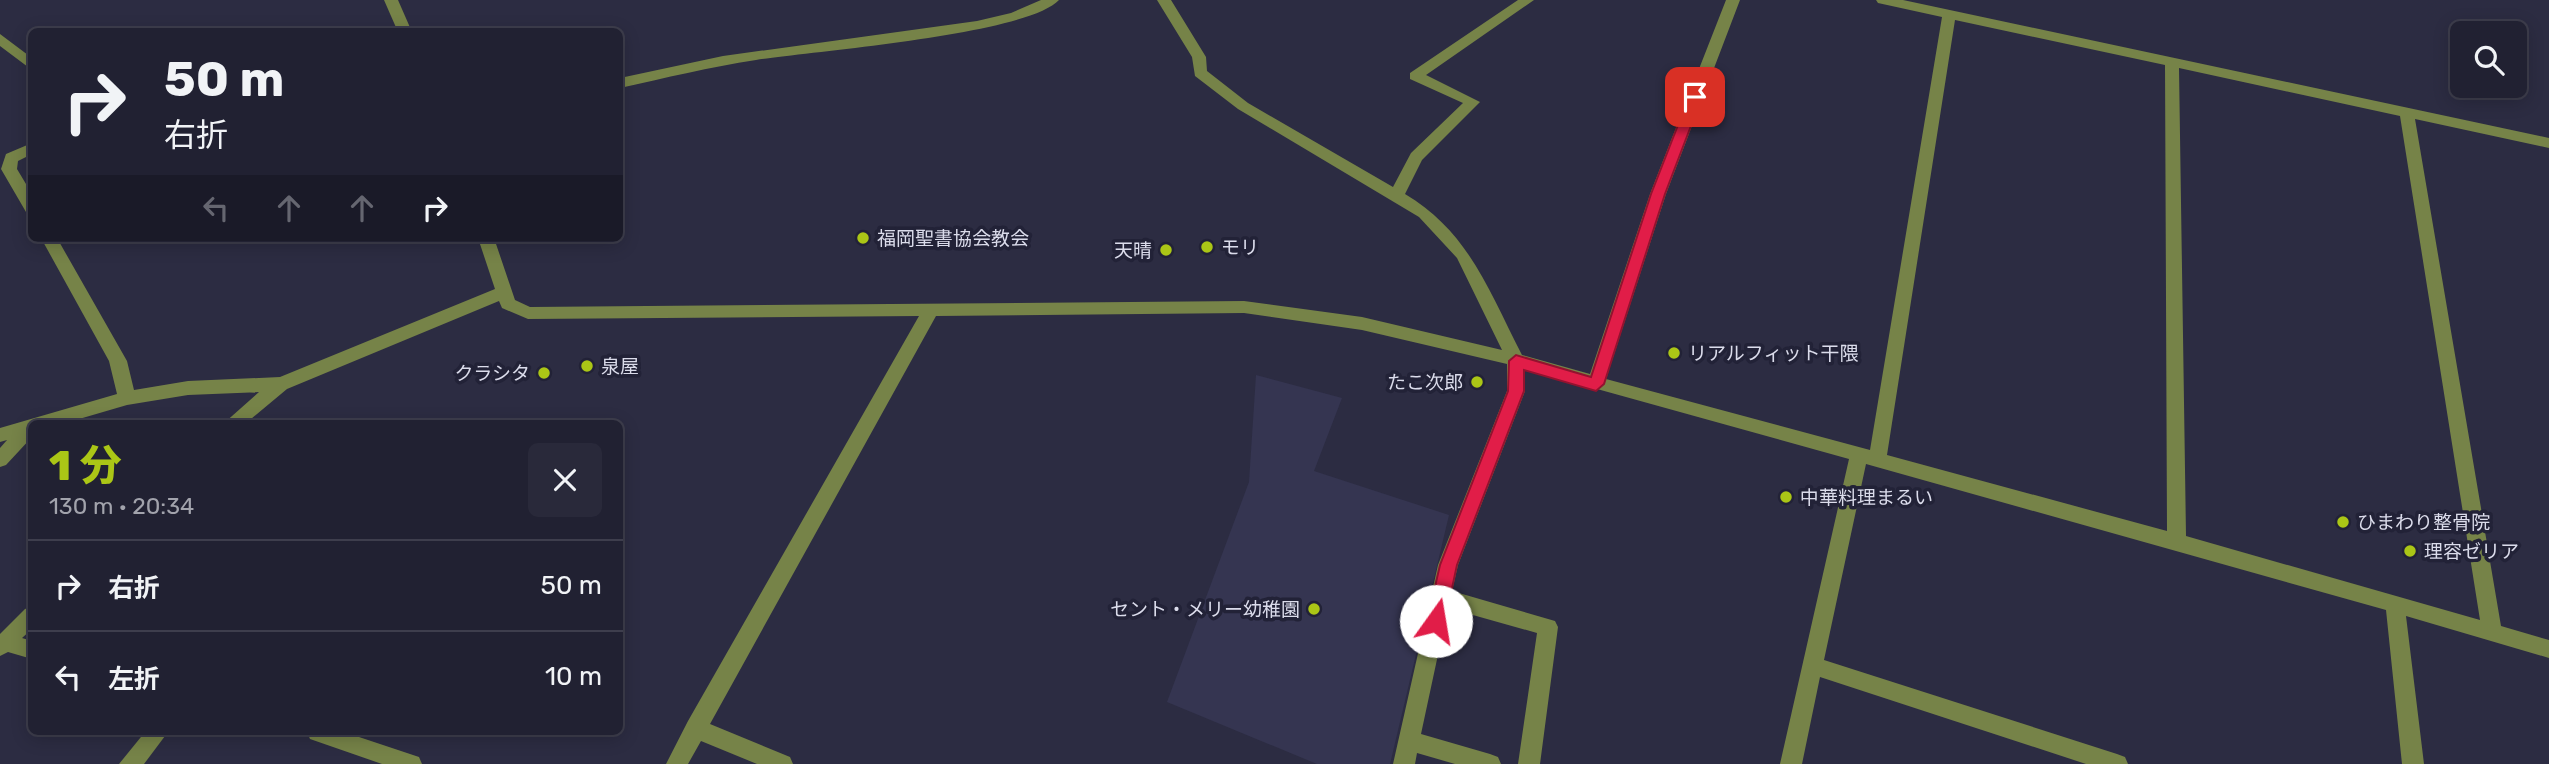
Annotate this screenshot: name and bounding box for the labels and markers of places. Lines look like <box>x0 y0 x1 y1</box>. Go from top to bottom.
pin <box>1665 67 1725 127</box>
place label: 福岡聖書協会教会 <box>877 227 1029 250</box>
marker: 福岡聖書協会教会 <box>855 230 871 246</box>
place label: モリ <box>1221 236 1259 259</box>
place label: 天晴 <box>1114 239 1152 262</box>
marker: モリ <box>1199 239 1215 255</box>
marker: 天晴 <box>1158 242 1174 258</box>
place label: リアルフィット干隈 <box>1688 342 1858 365</box>
marker: リアルフィット干隈 <box>1666 345 1682 361</box>
place label: 泉屋 <box>601 355 639 378</box>
marker: 泉屋 <box>579 358 595 374</box>
place label: クラシタ <box>454 362 530 385</box>
marker: クラシタ <box>536 365 552 381</box>
place label: たこ次郎 <box>1387 371 1463 394</box>
marker: たこ次郎 <box>1469 374 1485 390</box>
place label: 中華料理まるい <box>1800 486 1933 509</box>
marker: 中華料理まるい <box>1778 489 1794 505</box>
place label: ひまわり整骨院 <box>2357 511 2490 534</box>
marker: ひまわり整骨院 <box>2335 514 2351 530</box>
place label: 理容ゼリア <box>2424 540 2519 563</box>
marker: 理容ゼリア <box>2402 543 2418 559</box>
place label: セント・メリー幼稚園 <box>1110 598 1300 621</box>
marker: セント・メリー幼稚園 <box>1306 601 1322 617</box>

